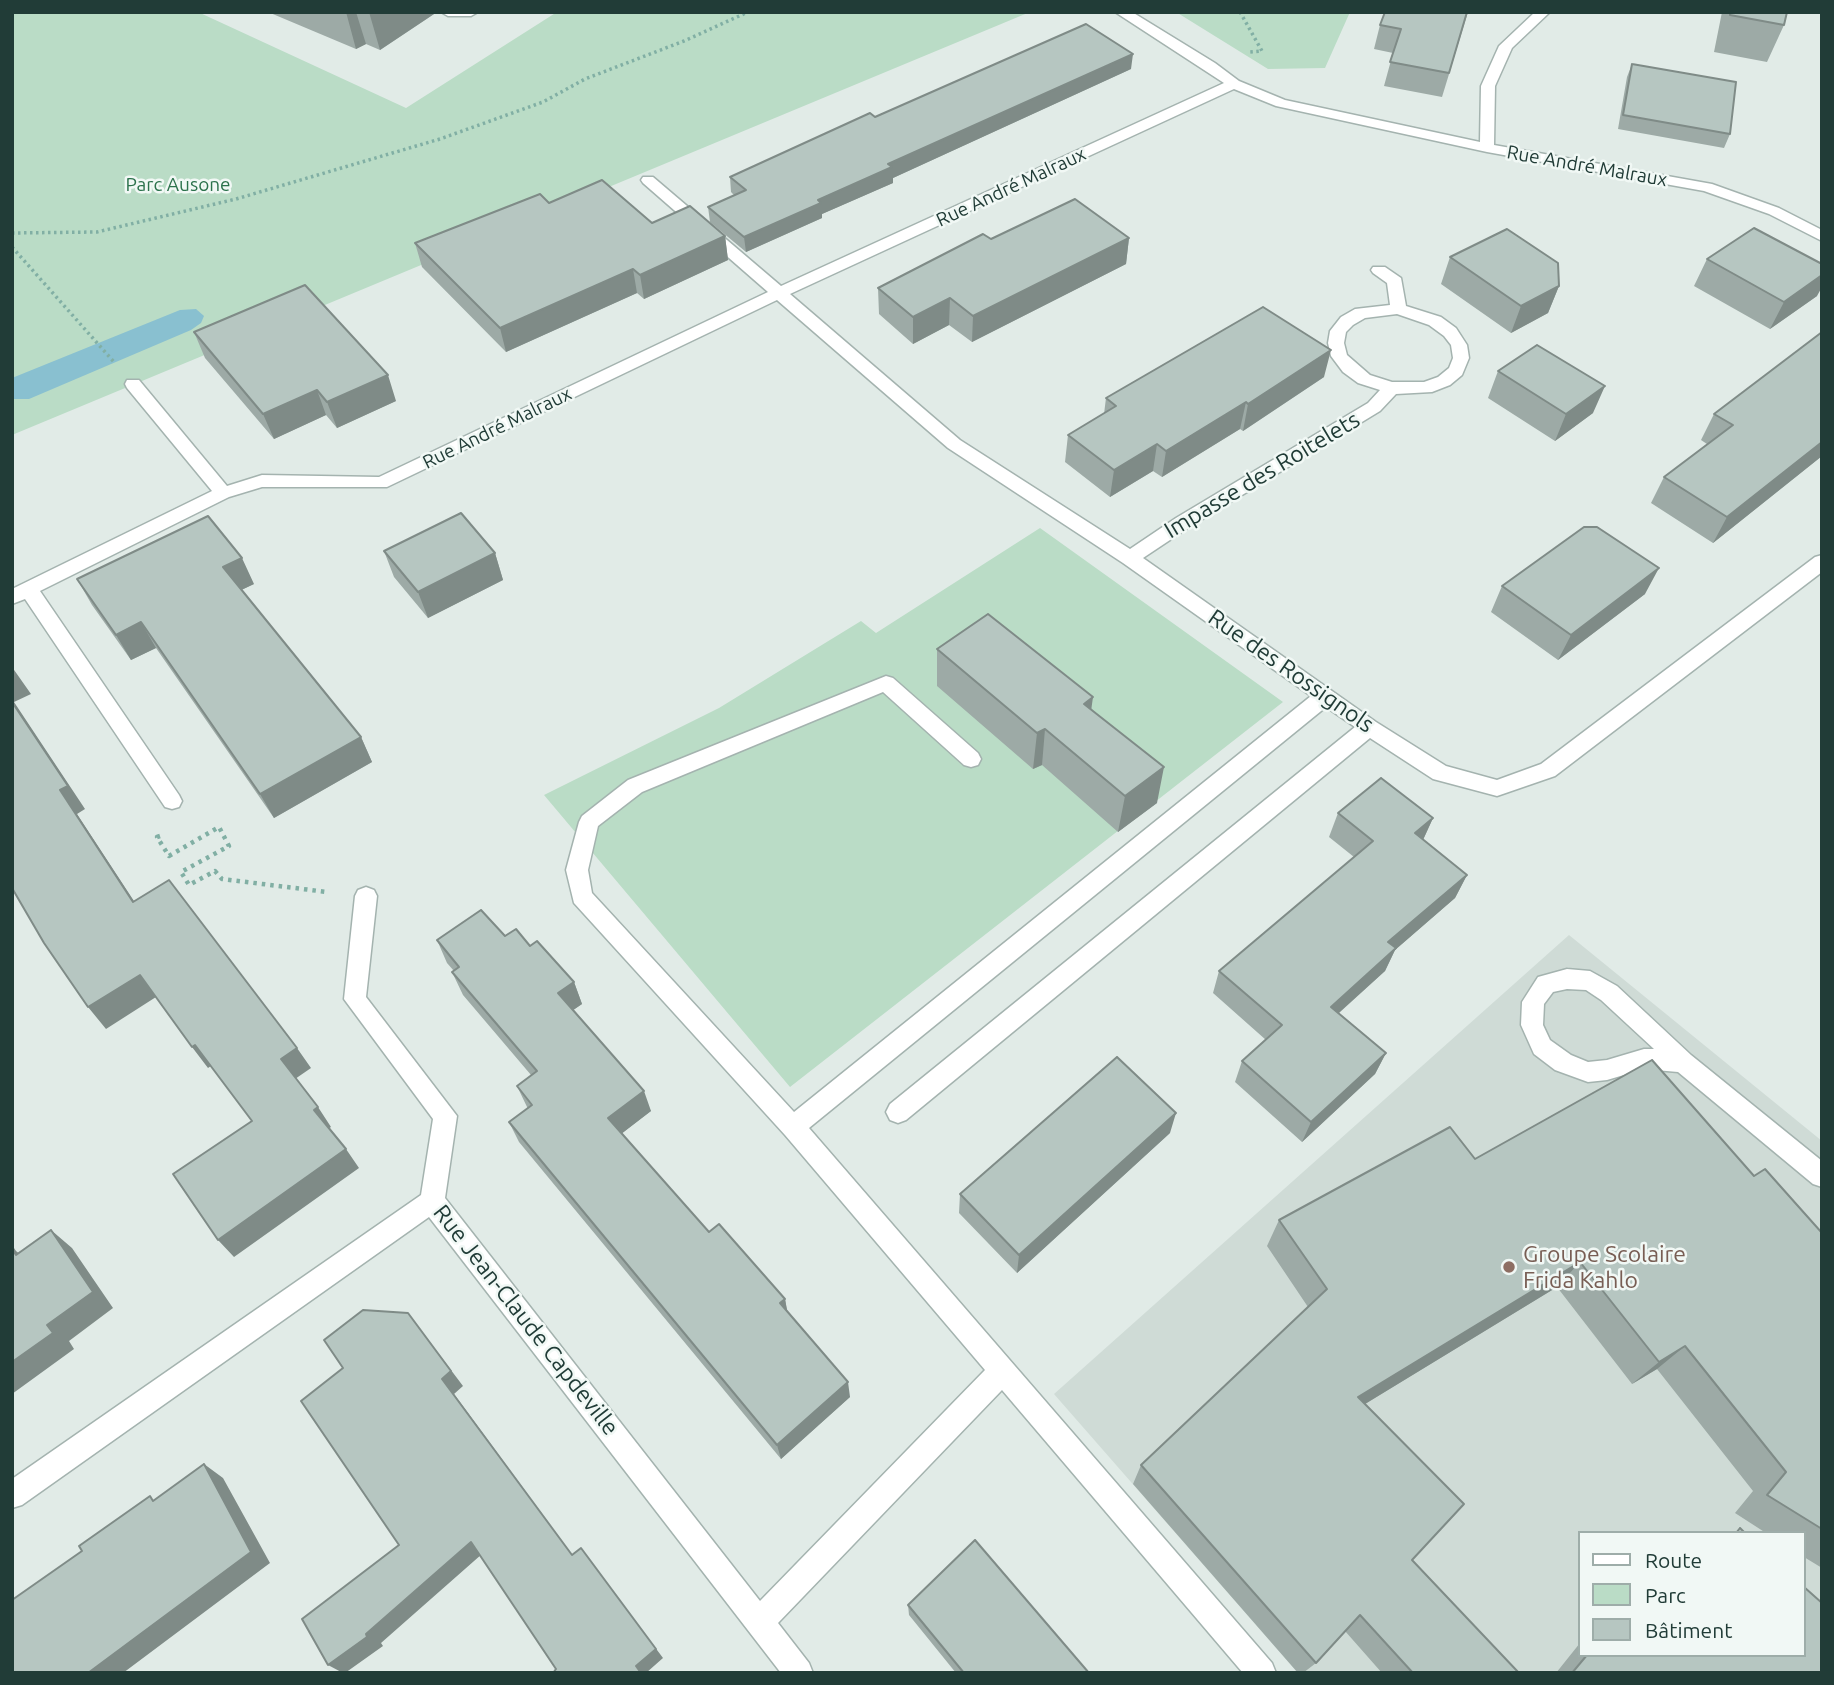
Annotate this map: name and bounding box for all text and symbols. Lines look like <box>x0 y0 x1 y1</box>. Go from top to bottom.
street label: Rue André Malraux <box>1505 141 1669 191</box>
street label: Rue André Malraux <box>933 142 1089 232</box>
park label: Parc Ausone <box>125 174 231 196</box>
street label: Rue André Malraux <box>419 382 575 474</box>
street label: Impasse des Roitelets <box>1159 406 1365 544</box>
street label: Rue des Rossignols <box>1203 604 1379 738</box>
street label: Rue Jean-Claude Capdeville <box>427 1199 625 1441</box>
place label: Groupe Scolaire Frida Kahlo <box>1523 1240 1686 1294</box>
marker: Groupe Scolaire Frida Kahlo <box>1501 1259 1517 1275</box>
legend <box>1578 1531 1806 1657</box>
text: Route <box>1645 1548 1702 1572</box>
text: Parc <box>1645 1583 1686 1607</box>
text: Bâtiment <box>1645 1618 1732 1642</box>

